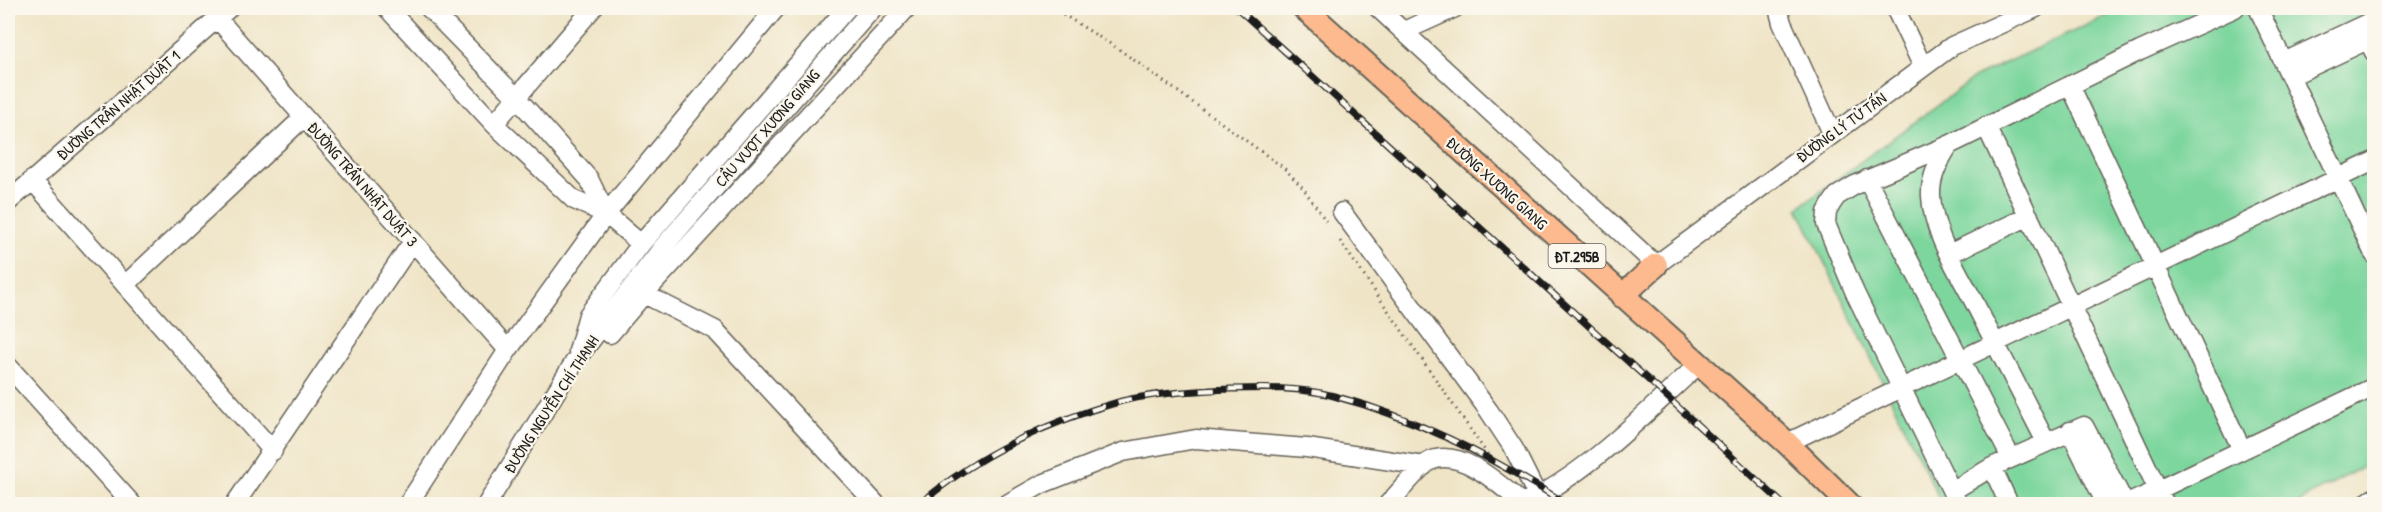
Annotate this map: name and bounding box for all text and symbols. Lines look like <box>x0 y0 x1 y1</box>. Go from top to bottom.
street label: ĐƯỜNG TRẦN NHẬT DUẬT 1 <box>51 45 185 165</box>
street label: CẦU VƯỢT XƯƠNG GIANG <box>710 64 825 192</box>
street label: ĐƯỜNG LÝ TỬ TẤN <box>1791 87 1891 167</box>
street label: ĐƯỜNG TRẦN NHẬT DUẬT 3 <box>303 117 423 251</box>
street label: ĐƯỜNG XƯƠNG GIANG <box>1442 132 1553 235</box>
road number: ĐT.295B <box>1548 244 1606 268</box>
street label: ĐƯỜNG NGUYỄN CHÍ THANH <box>498 331 604 477</box>

